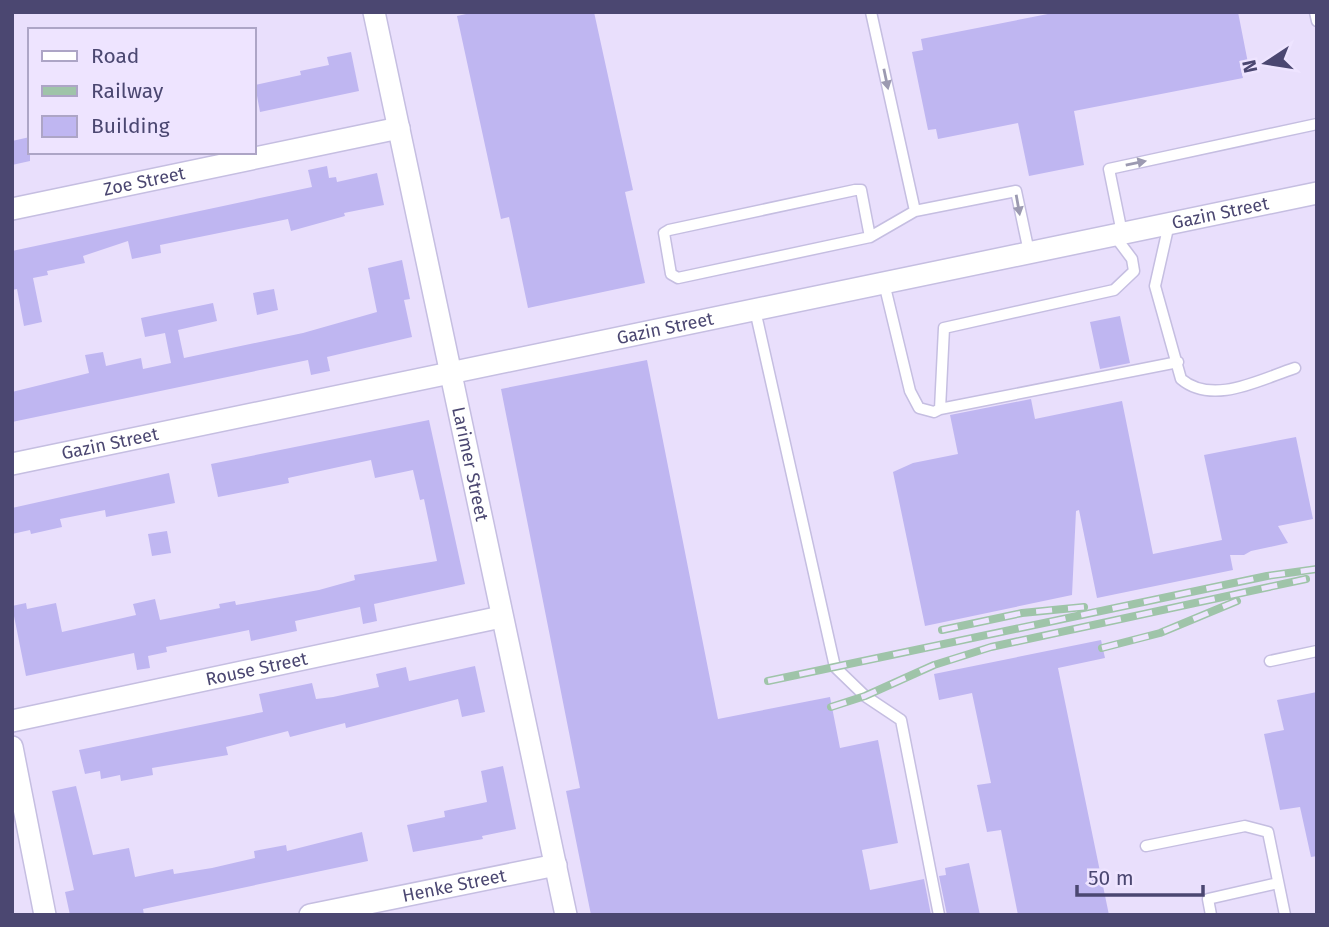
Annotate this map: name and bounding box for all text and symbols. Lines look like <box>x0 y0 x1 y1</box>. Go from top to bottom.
legend <box>28 28 256 154</box>
north arrow <box>1231 28 1301 98</box>
text: Road <box>91 43 139 69</box>
text: N <box>1237 58 1262 75</box>
one-way arrow <box>881 68 892 90</box>
text: Railway <box>91 78 164 104</box>
text: Building <box>91 113 170 139</box>
one-way arrow <box>1125 158 1147 169</box>
street label: Zoe Street <box>101 162 187 201</box>
street label: Gazin Street <box>1170 192 1271 234</box>
one-way arrow <box>1013 194 1024 216</box>
street label: Gazin Street <box>615 308 716 349</box>
street label: Larimer Street <box>447 405 493 524</box>
street label: Gazin Street <box>60 423 161 464</box>
street label: Rouse Street <box>204 647 310 691</box>
scale bar <box>1077 853 1203 897</box>
street label: Henke Street <box>400 864 508 907</box>
text: 50 m <box>1088 865 1134 891</box>

